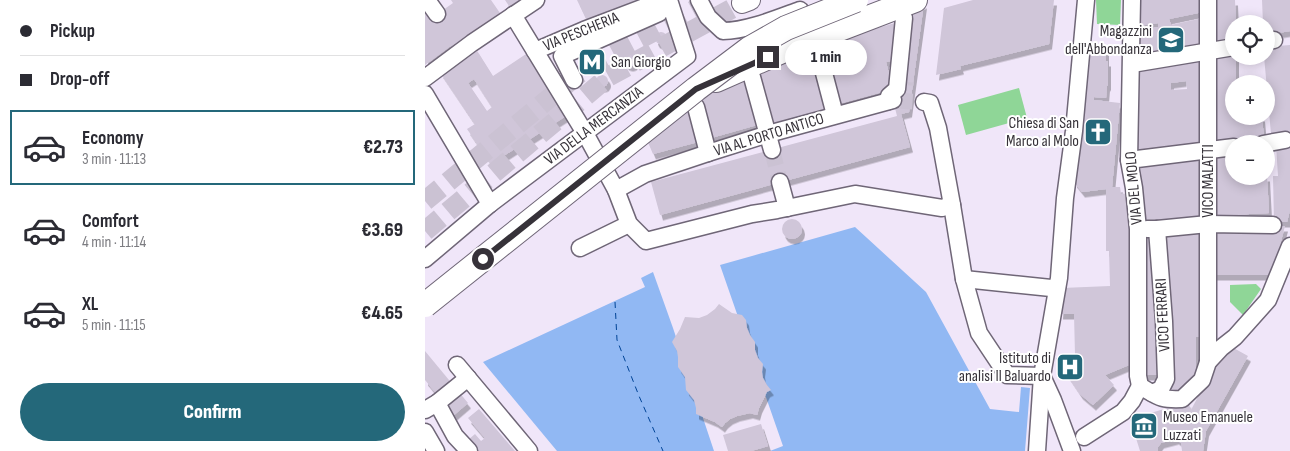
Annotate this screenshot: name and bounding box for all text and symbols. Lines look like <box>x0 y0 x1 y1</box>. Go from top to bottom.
street label: VIA PESCHERIA <box>540 8 622 56</box>
map controls <box>1225 15 1275 185</box>
button: locate <box>1225 15 1275 65</box>
text: Pickup <box>50 20 95 43</box>
place label: Magazzini dell'Abbondanza <box>1065 22 1152 59</box>
school or university icon: Magazzini dell'Abbondanza <box>1156 25 1186 55</box>
callout: 1 min <box>785 40 868 74</box>
route end <box>757 46 779 68</box>
metro station icon: San Giorgio <box>577 47 607 77</box>
text: 1 min <box>811 48 841 67</box>
place label: San Giorgio <box>611 53 671 72</box>
text: Drop-off <box>50 68 110 91</box>
button: + <box>1225 75 1275 125</box>
street label: VIA DELLA MERCANZIA <box>541 83 647 169</box>
street label: VIA AL PORTO ANTICO <box>712 109 826 161</box>
place label: Chiesa di San Marco al Molo <box>1006 114 1079 151</box>
church icon: Chiesa di San Marco al Molo <box>1083 117 1113 147</box>
icon: car <box>22 125 67 170</box>
text: Economy <box>82 127 144 150</box>
button: − <box>1225 135 1275 185</box>
text: €2.73 <box>363 136 403 159</box>
street label: VICO MALATTI <box>1199 144 1218 218</box>
text: 3 min · 11:13 <box>82 150 146 169</box>
street label: VIA DEL MOLO <box>1121 150 1147 226</box>
icon: car <box>22 208 67 253</box>
text: Comfort <box>82 210 139 233</box>
text: €3.69 <box>361 219 403 242</box>
text: 4 min · 11:14 <box>82 233 146 252</box>
route start <box>472 248 494 270</box>
street label: VICO FERRARI <box>1152 278 1174 352</box>
icon: car <box>22 291 67 336</box>
text: XL <box>82 293 98 316</box>
text: €4.65 <box>361 302 403 325</box>
text: 5 min · 11:15 <box>82 316 146 335</box>
place label: Istituto di analisi Il Baluardo <box>959 349 1051 386</box>
hospital icon: Istituto di analisi Il Baluardo <box>1055 352 1085 382</box>
button: Confirm <box>20 383 405 441</box>
place label: Museo Emanuele Luzzati <box>1163 408 1253 445</box>
museum icon: Museo Emanuele Luzzati <box>1129 411 1159 441</box>

